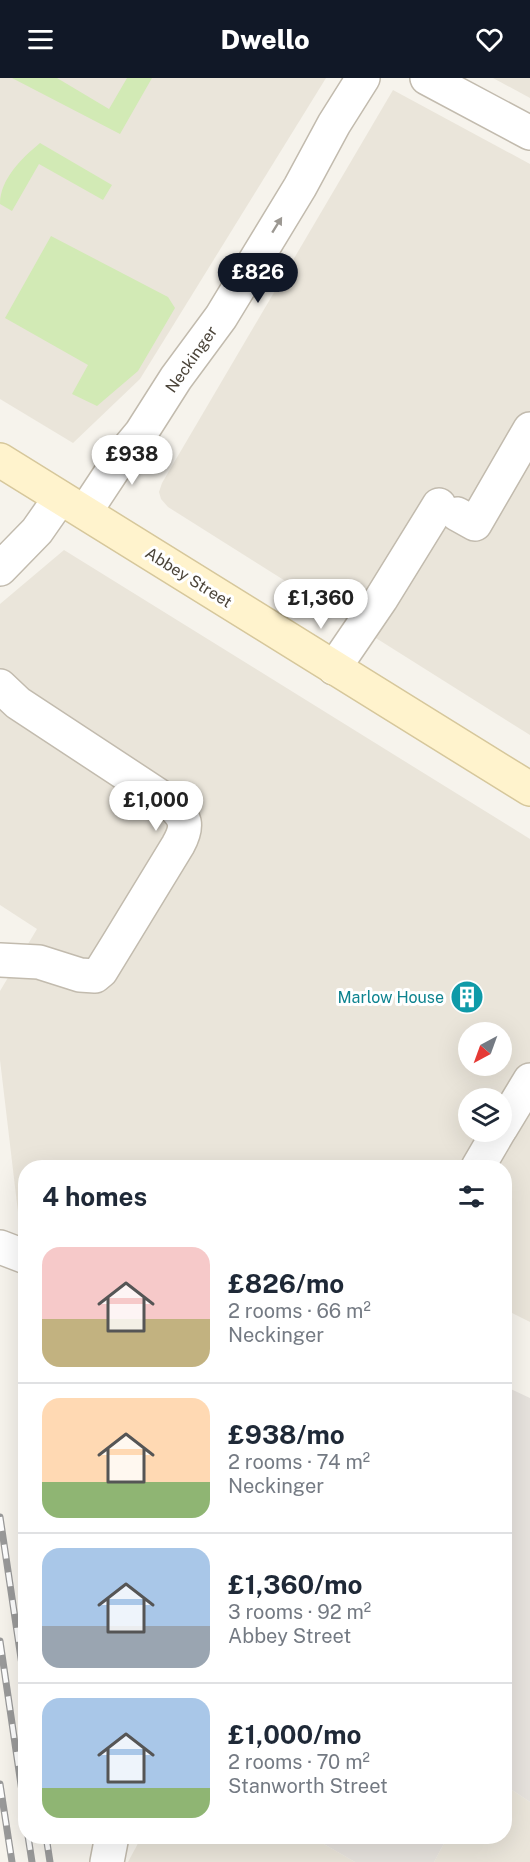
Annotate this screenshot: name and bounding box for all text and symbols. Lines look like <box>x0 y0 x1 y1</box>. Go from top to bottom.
icon: menu <box>24 23 57 56</box>
text: Dwello <box>220 23 310 55</box>
icon: heart <box>473 23 506 56</box>
one-way arrow <box>272 217 283 233</box>
pin: £826 <box>222 253 294 304</box>
text: £826 <box>232 260 284 284</box>
street label: Neckinger <box>162 322 221 396</box>
pin: £938 <box>96 435 168 486</box>
text: £938 <box>106 442 158 466</box>
street label: Abbey Street <box>142 543 236 612</box>
pin: £1,360 <box>272 579 370 630</box>
text: £1,360 <box>288 586 354 610</box>
pin: £1,000 <box>107 781 205 832</box>
text: £1,000 <box>123 788 189 812</box>
building icon: Marlow House <box>449 979 485 1015</box>
place label: Marlow House <box>337 988 444 1007</box>
north arrow <box>458 1022 512 1076</box>
map controls <box>458 1022 512 1142</box>
button: layers <box>458 1088 512 1142</box>
icon: filters <box>455 1180 488 1213</box>
text: 4 homes <box>42 1181 147 1212</box>
text: £826/mo <box>228 1268 344 1299</box>
icon: home <box>90 1271 162 1343</box>
text: 2 rooms · 66 m² <box>228 1299 371 1323</box>
text: Neckinger <box>228 1323 324 1347</box>
text: £938/mo <box>228 1419 345 1450</box>
icon: home <box>90 1422 162 1494</box>
text: 2 rooms · 74 m² <box>228 1450 370 1474</box>
text: Neckinger <box>228 1474 324 1498</box>
text: £1,360/mo <box>228 1569 362 1600</box>
icon: home <box>90 1572 162 1644</box>
text: 3 rooms · 92 m² <box>228 1600 371 1624</box>
text: Abbey Street <box>228 1624 351 1648</box>
text: £1,000/mo <box>228 1719 361 1750</box>
icon: home <box>90 1722 162 1794</box>
text: 2 rooms · 70 m² <box>228 1750 370 1774</box>
text: Stanworth Street <box>228 1774 388 1798</box>

